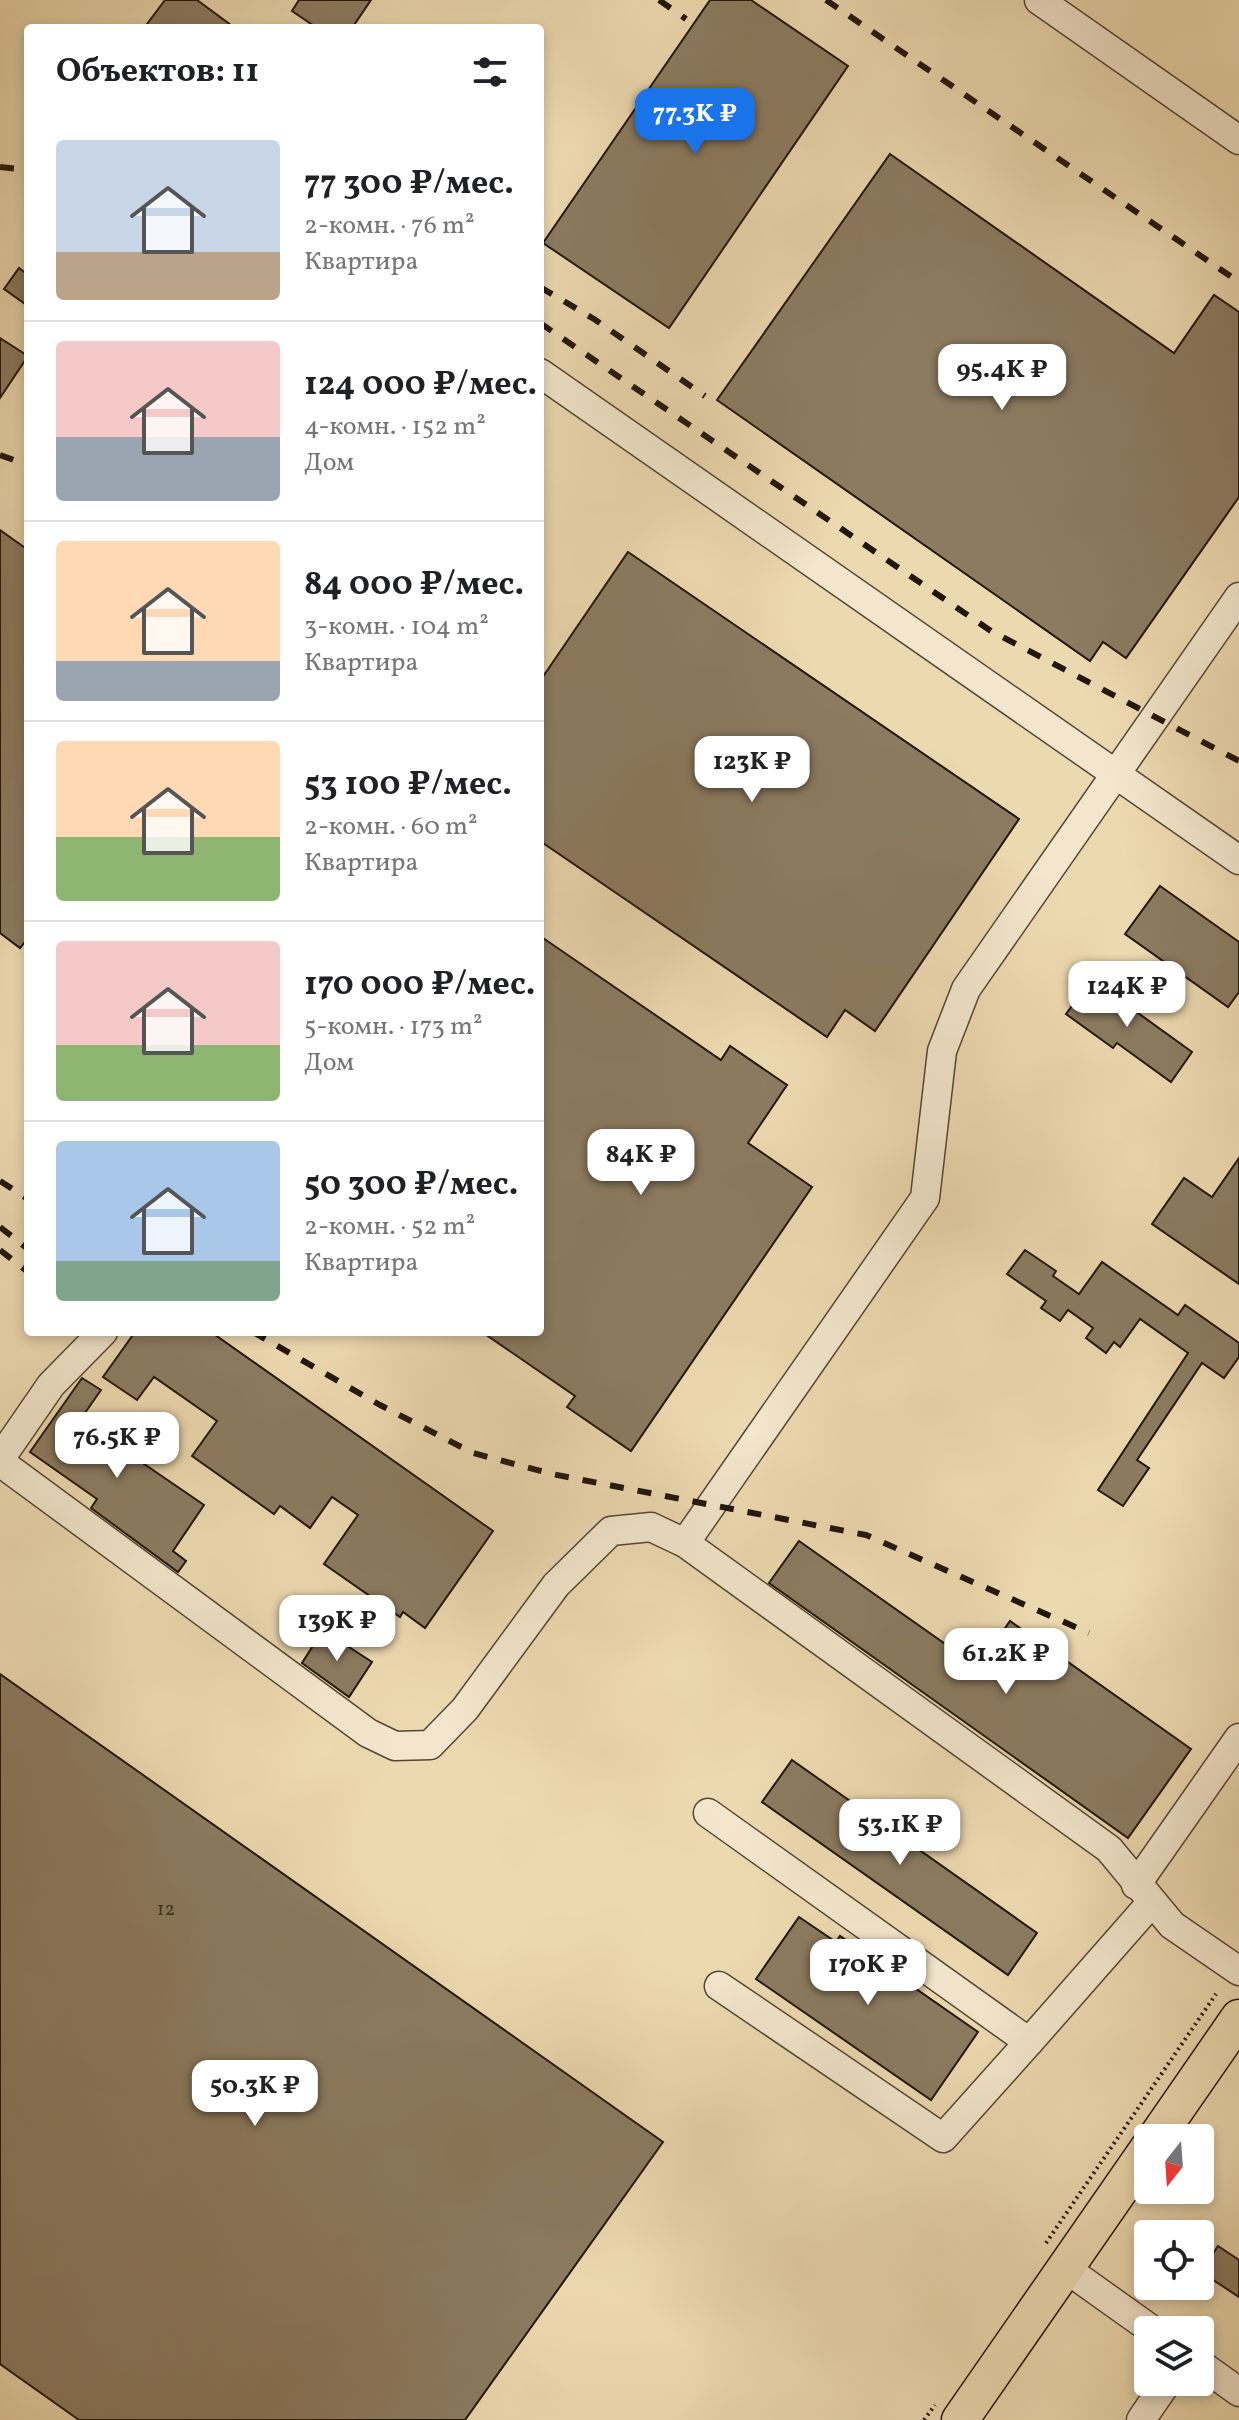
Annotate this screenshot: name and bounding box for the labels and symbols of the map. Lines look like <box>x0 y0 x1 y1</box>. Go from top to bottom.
pin: 77.3K ₽ <box>621 88 769 156</box>
pin: 95.4K ₽ <box>928 344 1076 412</box>
pin: 123K ₽ <box>687 736 817 804</box>
pin: 124K ₽ <box>1062 961 1192 1029</box>
pin: 84K ₽ <box>585 1129 697 1197</box>
pin: 76.5K ₽ <box>43 1412 191 1480</box>
pin: 139K ₽ <box>272 1595 402 1663</box>
pin: 61.2K ₽ <box>932 1628 1080 1696</box>
pin: 53.1K ₽ <box>826 1799 974 1867</box>
house number: 12 <box>157 1896 175 1924</box>
pin: 170K ₽ <box>803 1939 933 2007</box>
pin: 50.3K ₽ <box>181 2060 329 2128</box>
north arrow <box>1134 2124 1214 2204</box>

